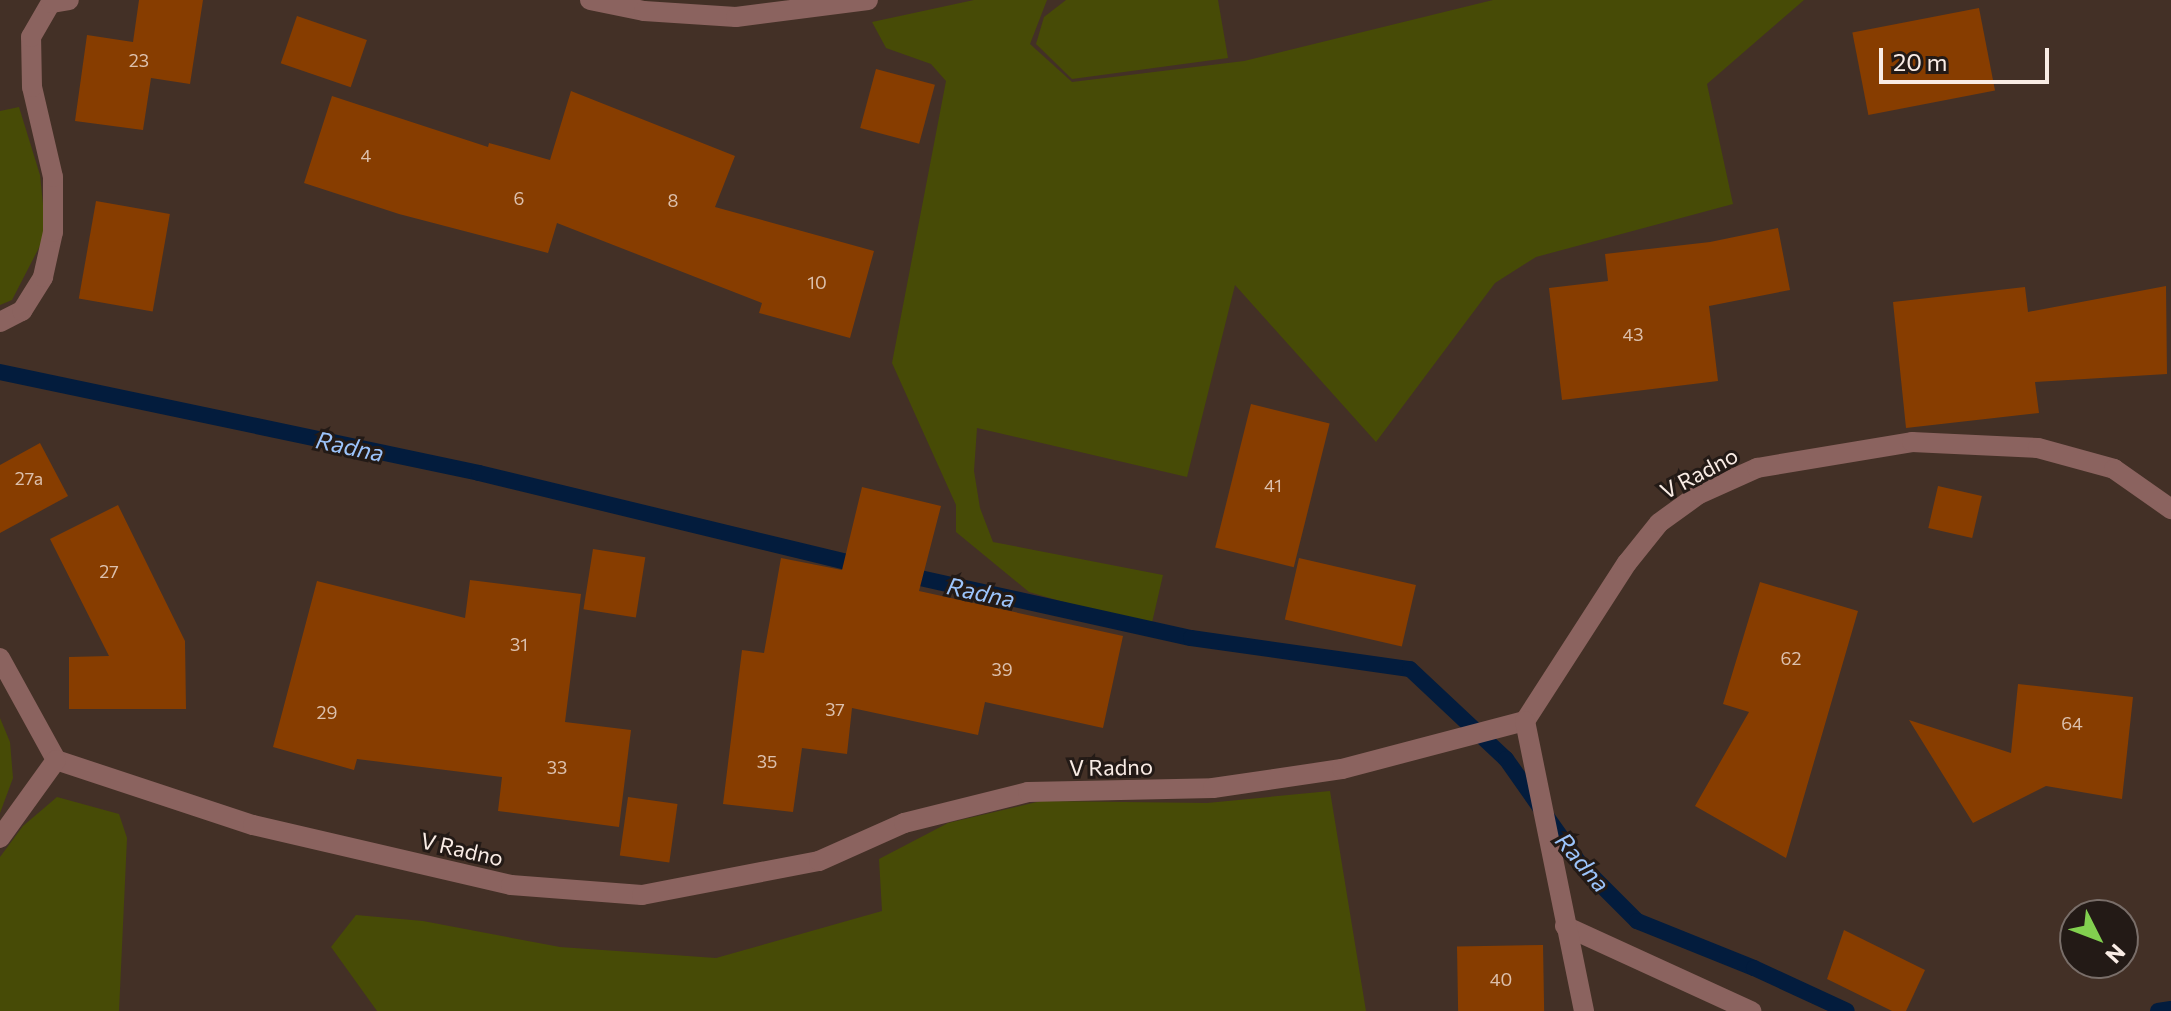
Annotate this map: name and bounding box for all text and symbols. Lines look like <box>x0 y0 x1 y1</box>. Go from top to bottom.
scale bar <box>1883 32 2053 82</box>
text: 20 m <box>1893 47 1947 76</box>
house number: 23 <box>129 49 149 71</box>
house number: 4 <box>361 144 371 166</box>
house number: 6 <box>514 187 524 209</box>
house number: 8 <box>668 189 678 211</box>
house number: 10 <box>807 271 827 293</box>
house number: 43 <box>1622 323 1644 345</box>
water label: Radna <box>313 425 387 467</box>
street label: V Radno <box>1656 442 1742 504</box>
house number: 27a <box>15 467 43 489</box>
house number: 41 <box>1264 474 1282 496</box>
house number: 27 <box>99 560 119 582</box>
water label: Radna <box>944 571 1018 613</box>
house number: 31 <box>510 633 528 655</box>
house number: 62 <box>1781 647 1801 669</box>
house number: 39 <box>991 658 1013 680</box>
house number: 37 <box>825 698 845 720</box>
house number: 29 <box>317 701 337 723</box>
house number: 64 <box>2061 712 2083 734</box>
house number: 35 <box>757 750 777 772</box>
street label: V Radno <box>1069 753 1153 781</box>
house number: 33 <box>547 756 567 778</box>
water label: Radna <box>1550 826 1616 898</box>
street label: V Radno <box>418 827 506 871</box>
north arrow <box>2059 899 2139 979</box>
text: N <box>2100 939 2131 969</box>
house number: 40 <box>1490 968 1512 990</box>

